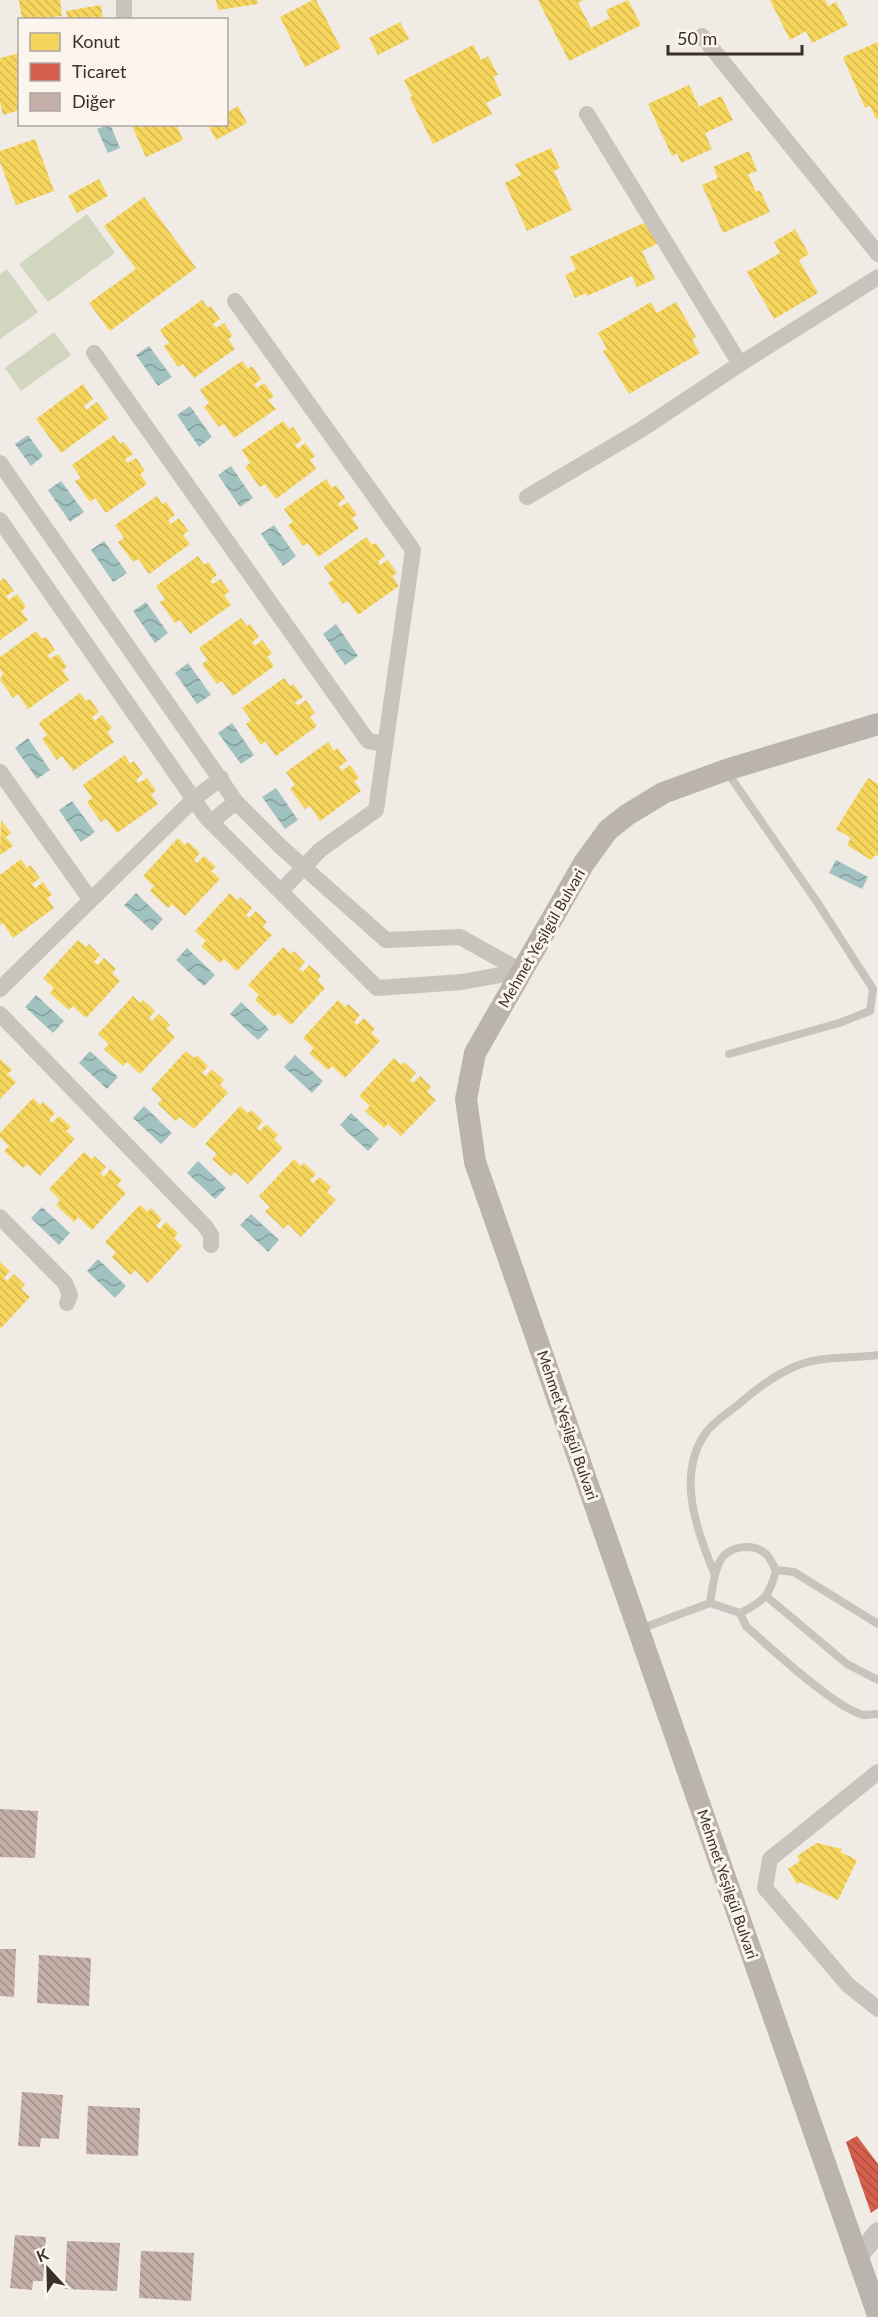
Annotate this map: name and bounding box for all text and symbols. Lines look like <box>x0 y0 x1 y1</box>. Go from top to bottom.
legend <box>18 18 228 126</box>
scale bar <box>668 18 802 56</box>
text: 50 m <box>677 27 717 49</box>
text: Konut <box>72 30 121 52</box>
text: Ticaret <box>72 60 127 82</box>
text: Diğer <box>72 90 116 112</box>
street label: Mehmet Yeşilgül Bulvari <box>494 865 588 1011</box>
street label: Mehmet Yeşilgül Bulvari <box>534 1348 602 1502</box>
street label: Mehmet Yeşilgül Bulvari <box>694 1807 762 1961</box>
north arrow <box>18 2239 78 2299</box>
text: K <box>34 2243 52 2265</box>

